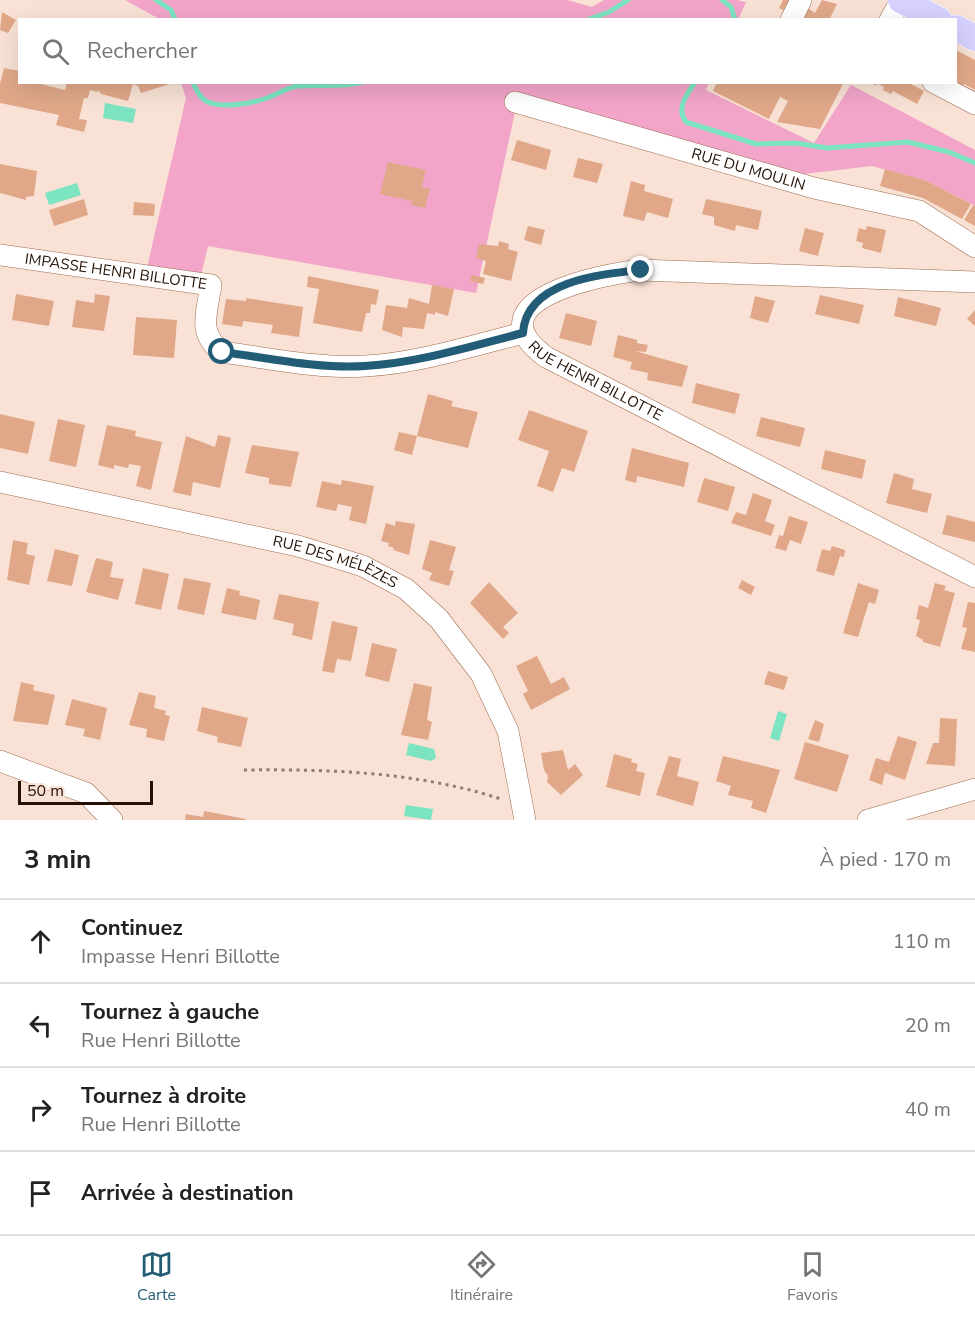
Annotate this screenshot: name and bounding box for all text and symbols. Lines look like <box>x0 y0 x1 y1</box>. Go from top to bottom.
search box <box>18 18 957 84</box>
icon: search <box>39 35 72 68</box>
text: Rechercher <box>87 36 198 66</box>
street label: RUE DU MOULIN <box>689 143 808 195</box>
street label: IMPASSE HENRI BILLOTTE <box>24 249 208 294</box>
route end <box>627 256 653 282</box>
street label: RUE HENRI BILLOTTE <box>524 336 666 425</box>
route start <box>208 338 234 364</box>
street label: RUE DES MÉLÈZES <box>271 531 401 593</box>
scale bar <box>18 778 153 806</box>
text: 50 m <box>27 780 64 802</box>
text: 3 min <box>24 842 91 877</box>
text: À pied · 170 m <box>820 846 951 873</box>
text: Continuez <box>81 913 183 943</box>
icon: ahead <box>24 925 57 958</box>
text: 110 m <box>893 928 951 955</box>
text: Impasse Henri Billotte <box>81 943 280 970</box>
text: Tournez à gauche <box>81 997 259 1027</box>
icon: left <box>24 1009 57 1042</box>
text: 20 m <box>905 1012 951 1039</box>
text: Rue Henri Billotte <box>81 1027 241 1054</box>
text: Tournez à droite <box>81 1081 246 1111</box>
icon: right <box>24 1093 57 1126</box>
text: 40 m <box>905 1096 951 1123</box>
text: Rue Henri Billotte <box>81 1111 241 1138</box>
icon: arrive <box>24 1177 57 1210</box>
text: Arrivée à destination <box>81 1178 294 1208</box>
tab: Carte <box>137 1248 176 1306</box>
tab: Itinéraire <box>450 1248 513 1306</box>
tab: Favoris <box>787 1248 838 1306</box>

